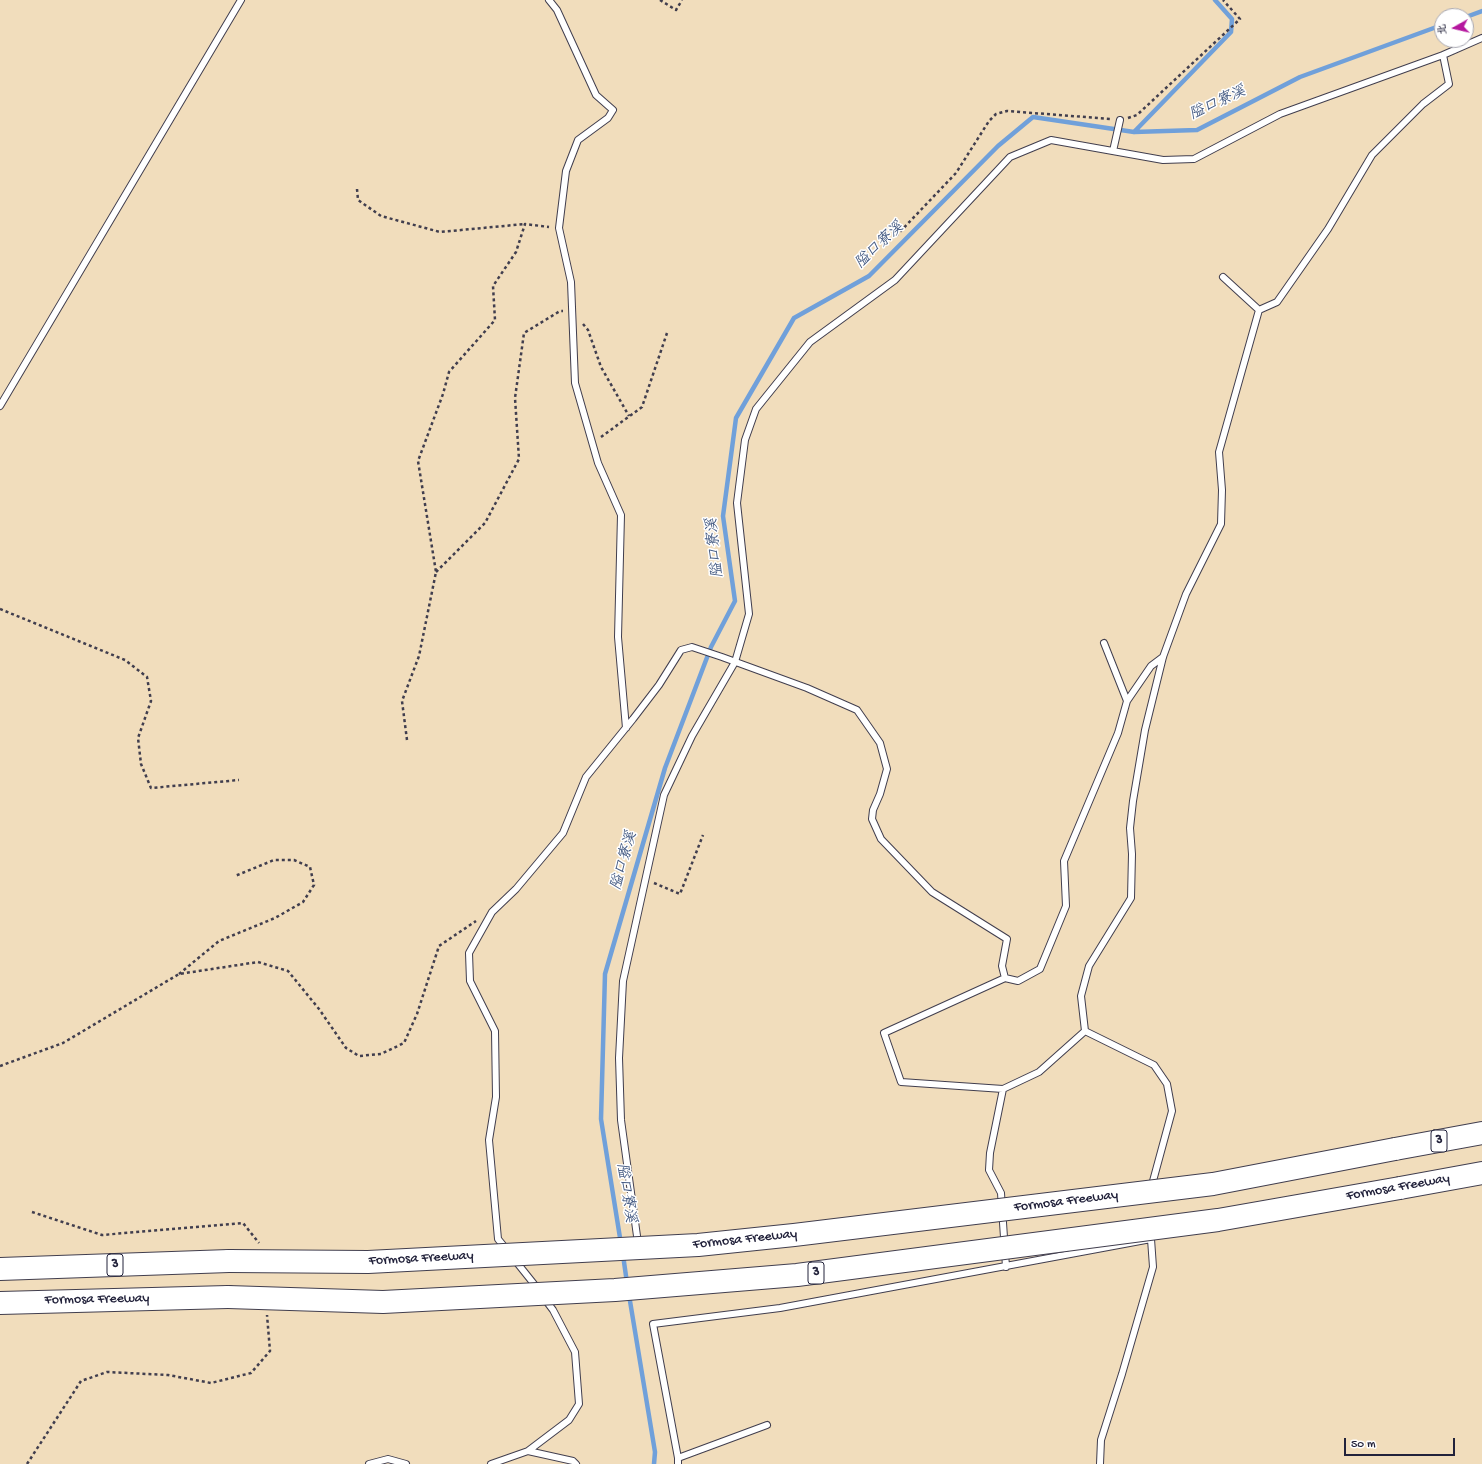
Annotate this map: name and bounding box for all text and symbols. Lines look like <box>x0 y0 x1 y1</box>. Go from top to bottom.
north arrow <box>1434 8 1474 48</box>
text: 北 <box>1436 23 1450 36</box>
water label: 隘口寮溪 <box>1187 83 1249 125</box>
water label: 隘口寮溪 <box>852 219 908 273</box>
water label: 隘口寮溪 <box>704 517 728 579</box>
water label: 隘口寮溪 <box>608 830 642 892</box>
road number: 3 <box>1431 1130 1447 1152</box>
water label: 隘口寮溪 <box>611 1162 639 1224</box>
street label: Formosa Freeway <box>1345 1171 1451 1205</box>
street label: Formosa Freeway <box>1013 1187 1119 1217</box>
street label: Formosa Freeway <box>692 1226 798 1254</box>
street label: Formosa Freeway <box>368 1248 474 1270</box>
road number: 3 <box>107 1254 123 1276</box>
road number: 3 <box>808 1262 824 1284</box>
street label: Formosa Freeway <box>44 1291 150 1309</box>
scale bar <box>1346 1430 1457 1456</box>
text: 50 m <box>1351 1438 1376 1452</box>

